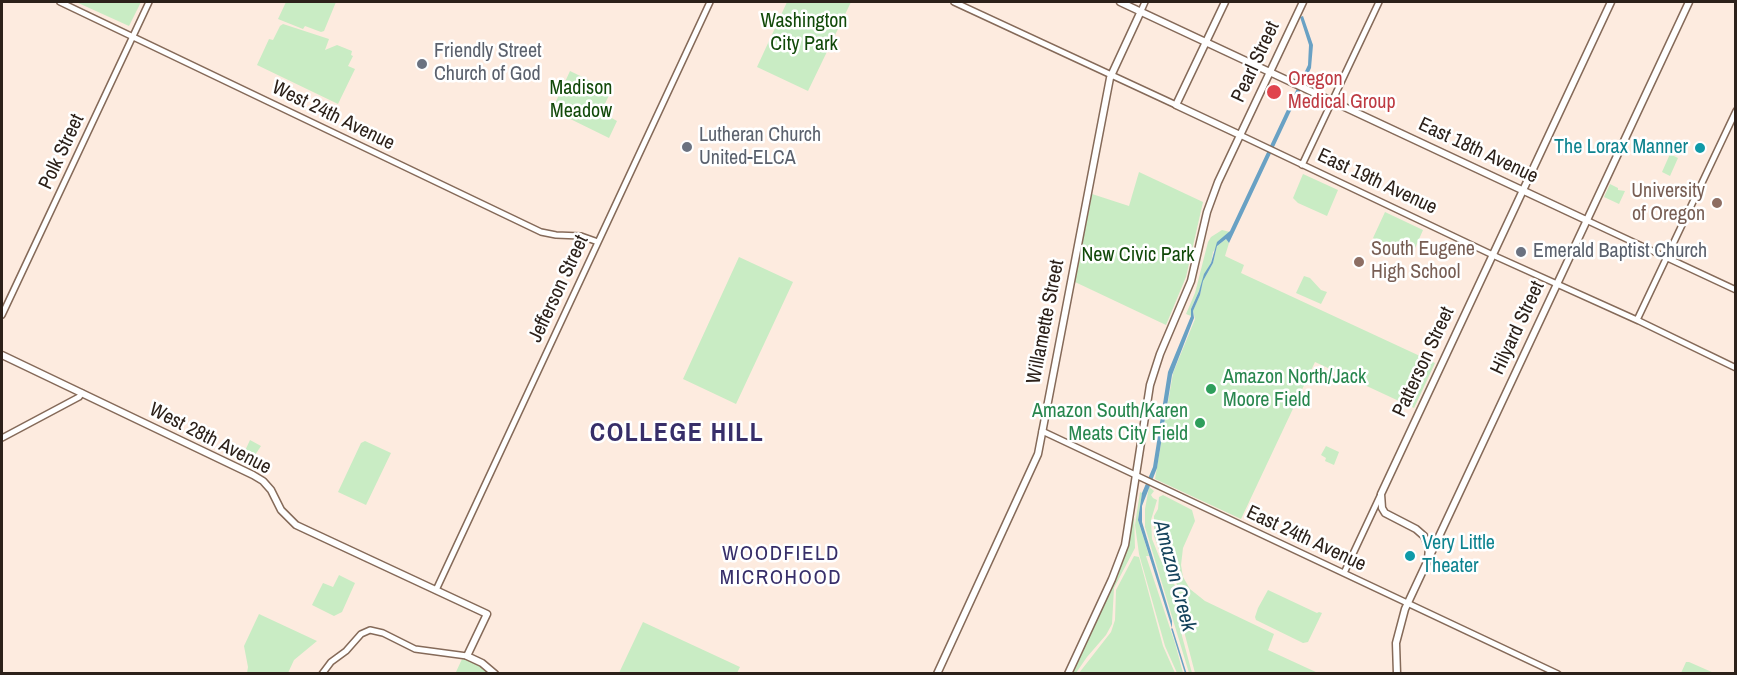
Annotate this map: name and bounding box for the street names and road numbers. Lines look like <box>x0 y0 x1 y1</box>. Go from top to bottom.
street label: Pearl Street <box>1227 18 1285 106</box>
street label: West 24th Avenue <box>268 76 398 156</box>
street label: Polk Street <box>34 111 90 193</box>
street label: East 18th Avenue <box>1414 113 1542 189</box>
street label: East 19th Avenue <box>1313 144 1441 220</box>
street label: Jefferson Street <box>524 232 594 346</box>
street label: Willamette Street <box>1022 258 1070 386</box>
street label: Hilyard Street <box>1486 277 1550 379</box>
street label: Patterson Street <box>1388 303 1460 421</box>
street label: West 28th Avenue <box>145 398 275 480</box>
street label: East 24th Avenue <box>1242 501 1370 577</box>

